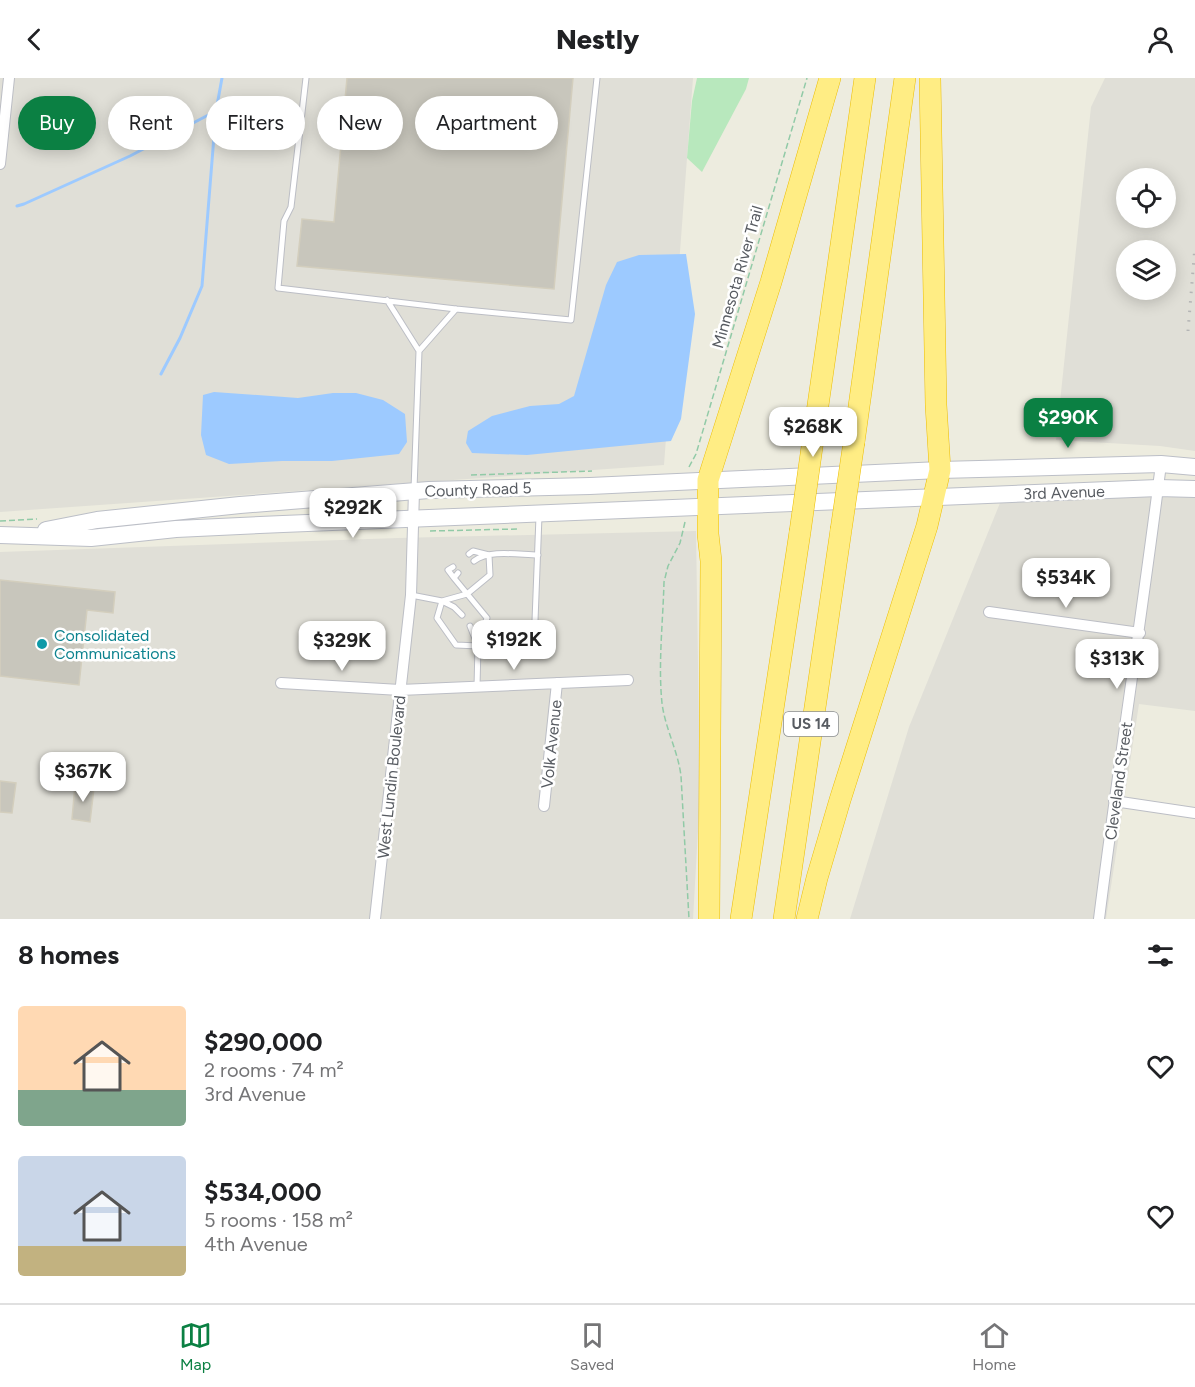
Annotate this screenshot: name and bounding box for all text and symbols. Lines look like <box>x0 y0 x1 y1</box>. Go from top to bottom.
icon: back <box>18 23 51 56</box>
text: Nestly <box>556 23 639 56</box>
icon: person <box>1144 23 1177 56</box>
chip: Buy <box>18 96 96 150</box>
chip: Rent <box>108 96 194 150</box>
chip: Filters <box>206 96 305 150</box>
chip: New <box>317 96 403 150</box>
chip: Apartment <box>415 96 558 150</box>
map controls <box>1116 168 1176 300</box>
button: locate <box>1116 168 1176 228</box>
street label: Minnesota River Trail <box>708 204 767 351</box>
button: layers <box>1116 240 1176 300</box>
pin: $290K <box>1026 398 1110 449</box>
text: $290K <box>1038 405 1098 429</box>
pin: $268K <box>771 407 855 458</box>
text: $268K <box>783 414 843 438</box>
street label: County Road 5 <box>424 478 532 501</box>
street label: 3rd Avenue <box>1023 482 1105 503</box>
pin: $292K <box>311 488 395 539</box>
text: $292K <box>323 495 383 519</box>
pin: $534K <box>1024 558 1108 609</box>
text: $534K <box>1036 565 1096 589</box>
pin: $192K <box>472 620 556 671</box>
pin: $329K <box>300 621 384 672</box>
place label: Consolidated Communications <box>54 626 176 663</box>
text: $192K <box>486 627 542 651</box>
text: $329K <box>313 628 371 652</box>
marker: Consolidated Communications <box>35 637 49 651</box>
pin: $313K <box>1075 639 1159 690</box>
text: $313K <box>1089 646 1145 670</box>
street label: West Lundin Boulevard <box>373 694 410 860</box>
street label: Volk Avenue <box>537 699 566 789</box>
road number: US 14 <box>784 712 838 736</box>
street label: Cleveland Street <box>1101 721 1136 841</box>
pin: $367K <box>41 752 125 803</box>
text: $367K <box>54 759 112 783</box>
text: 8 homes <box>18 939 119 971</box>
icon: filters <box>1144 939 1177 972</box>
text: $290,000 <box>204 1026 323 1058</box>
icon: home <box>66 1030 138 1102</box>
icon: heart <box>1144 1050 1177 1083</box>
text: 2 rooms · 74 m² <box>204 1058 344 1082</box>
text: 3rd Avenue <box>204 1082 306 1106</box>
text: $534,000 <box>204 1176 322 1208</box>
icon: home <box>66 1180 138 1252</box>
icon: heart <box>1144 1200 1177 1233</box>
text: 5 rooms · 158 m² <box>204 1208 353 1232</box>
text: 4th Avenue <box>204 1232 308 1256</box>
tab: Map <box>179 1319 212 1374</box>
tab: Saved <box>570 1319 614 1374</box>
tab: Home <box>972 1319 1016 1374</box>

